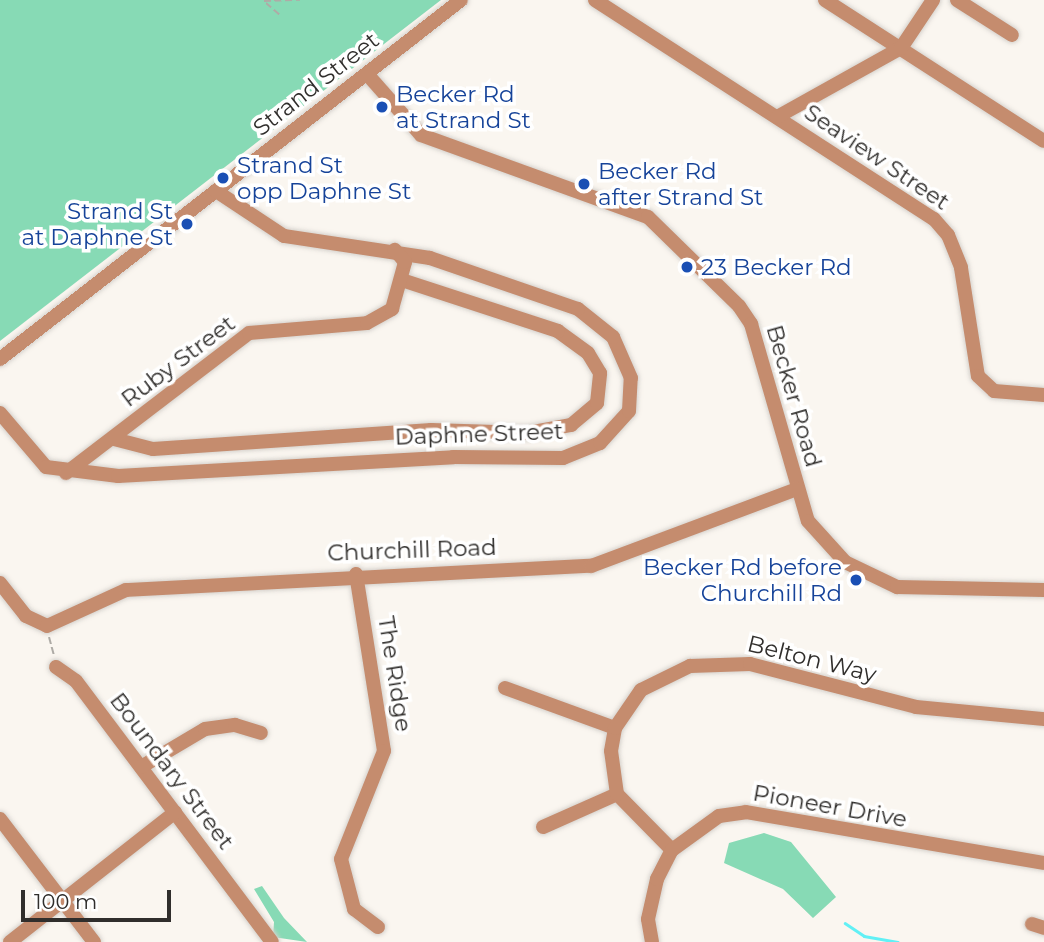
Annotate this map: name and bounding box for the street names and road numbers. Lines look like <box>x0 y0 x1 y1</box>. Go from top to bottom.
street label: Strand Street <box>248 26 384 142</box>
street label: Seaview Street <box>799 98 955 216</box>
street label: Ruby Street <box>116 309 240 413</box>
street label: Becker Road <box>761 322 827 470</box>
street label: Daphne Street <box>394 417 564 451</box>
street label: Churchill Road <box>327 533 497 567</box>
street label: The Ridge <box>372 614 418 734</box>
street label: Belton Way <box>745 630 879 688</box>
street label: Boundary Street <box>104 687 240 855</box>
street label: Pioneer Drive <box>751 779 909 833</box>

